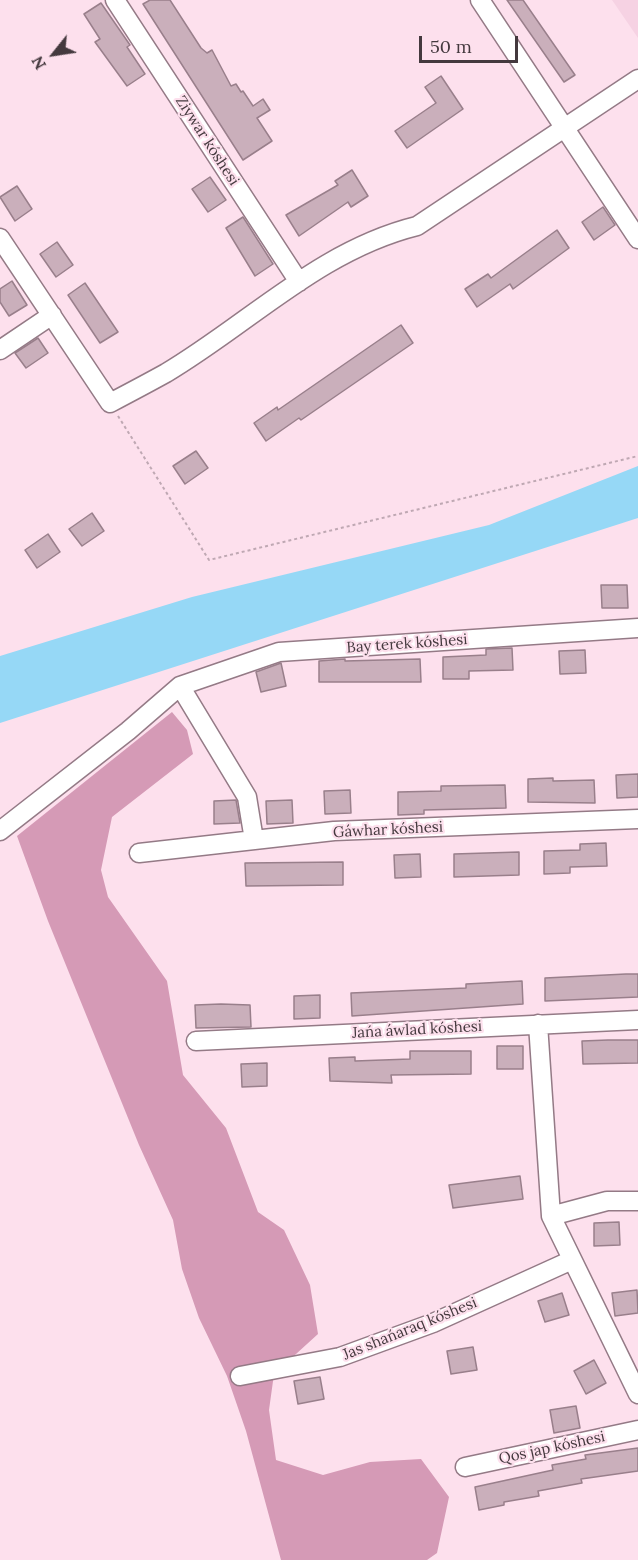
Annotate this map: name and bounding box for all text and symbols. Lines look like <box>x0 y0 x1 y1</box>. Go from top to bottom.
north arrow <box>24 24 84 84</box>
scale bar <box>422 24 521 62</box>
text: 50 m <box>430 35 472 58</box>
text: N <box>27 53 50 73</box>
street label: Ziywar kóshesi <box>171 93 243 189</box>
street label: Bay terek kóshesi <box>346 631 468 657</box>
street label: Gáwhar kóshesi <box>333 818 443 842</box>
street label: Jańa áwlad kóshesi <box>352 1018 482 1042</box>
street label: Jas shańaraq kóshesi <box>340 1294 480 1364</box>
street label: Qos jap kóshesi <box>497 1428 607 1468</box>

